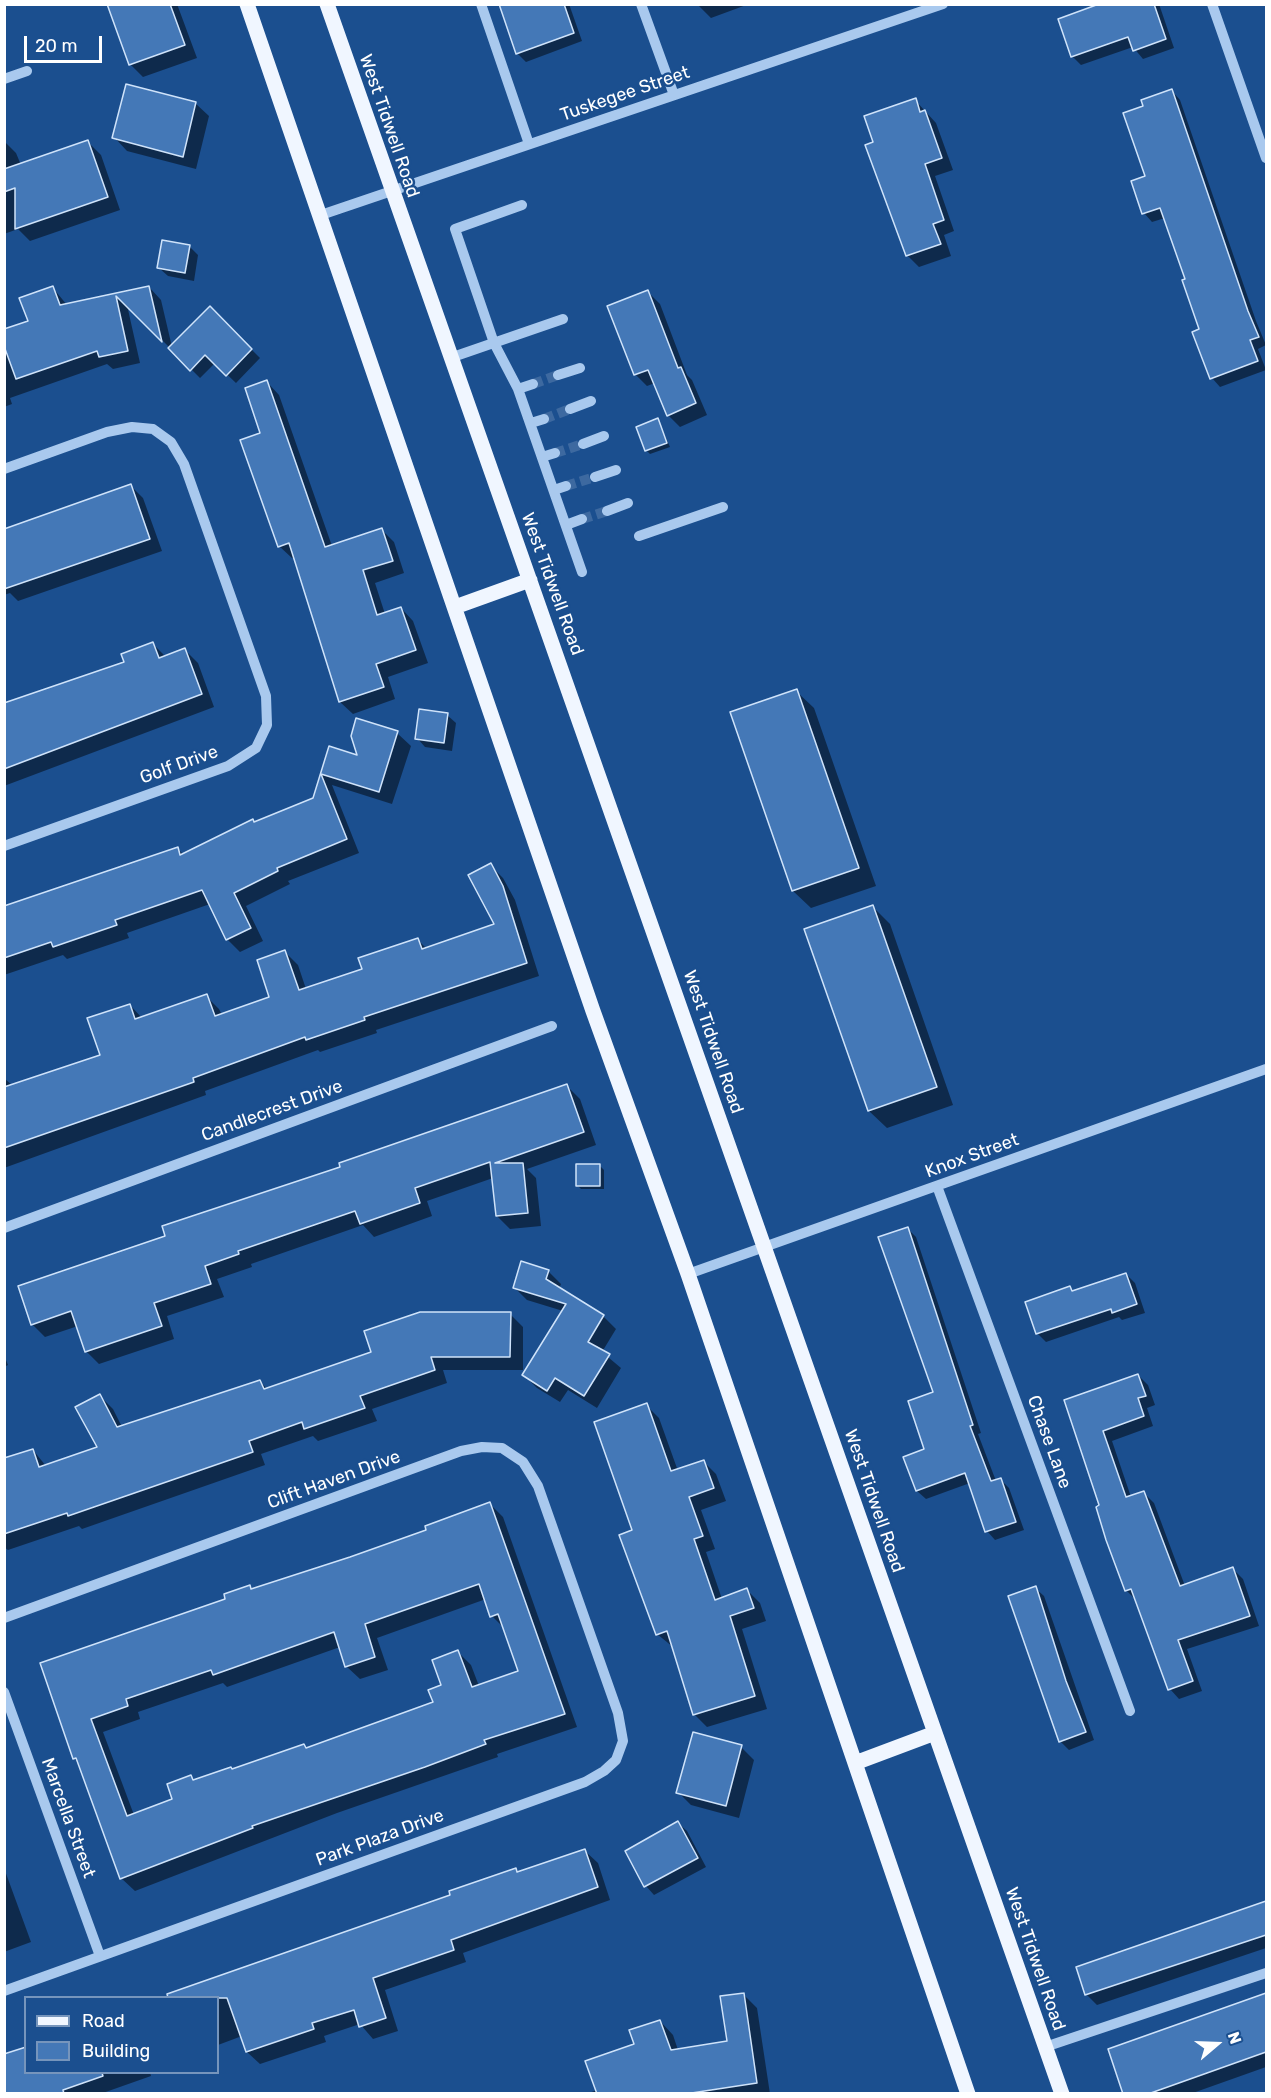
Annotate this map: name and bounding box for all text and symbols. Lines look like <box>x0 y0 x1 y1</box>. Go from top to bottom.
scale bar <box>27 24 105 62</box>
text: 20 m <box>35 35 77 57</box>
street label: West Tidwell Road <box>354 51 424 201</box>
street label: Tuskegee Street <box>558 62 692 126</box>
street label: West Tidwell Road <box>516 510 588 658</box>
street label: Golf Drive <box>137 741 221 789</box>
street label: West Tidwell Road <box>678 967 748 1117</box>
street label: Candlecrest Drive <box>198 1075 346 1147</box>
street label: Knox Street <box>922 1129 1022 1183</box>
street label: Chase Lane <box>1022 1392 1076 1492</box>
street label: West Tidwell Road <box>839 1426 909 1576</box>
street label: Clift Haven Drive <box>265 1446 403 1514</box>
street label: Marcella Street <box>36 1755 100 1881</box>
street label: Park Plaza Drive <box>313 1805 447 1871</box>
street label: West Tidwell Road <box>1000 1884 1070 2034</box>
legend <box>24 1996 219 2074</box>
text: Road <box>82 2010 125 2032</box>
north arrow <box>1187 2014 1247 2074</box>
text: N <box>1224 2029 1245 2047</box>
text: Building <box>82 2040 150 2062</box>

